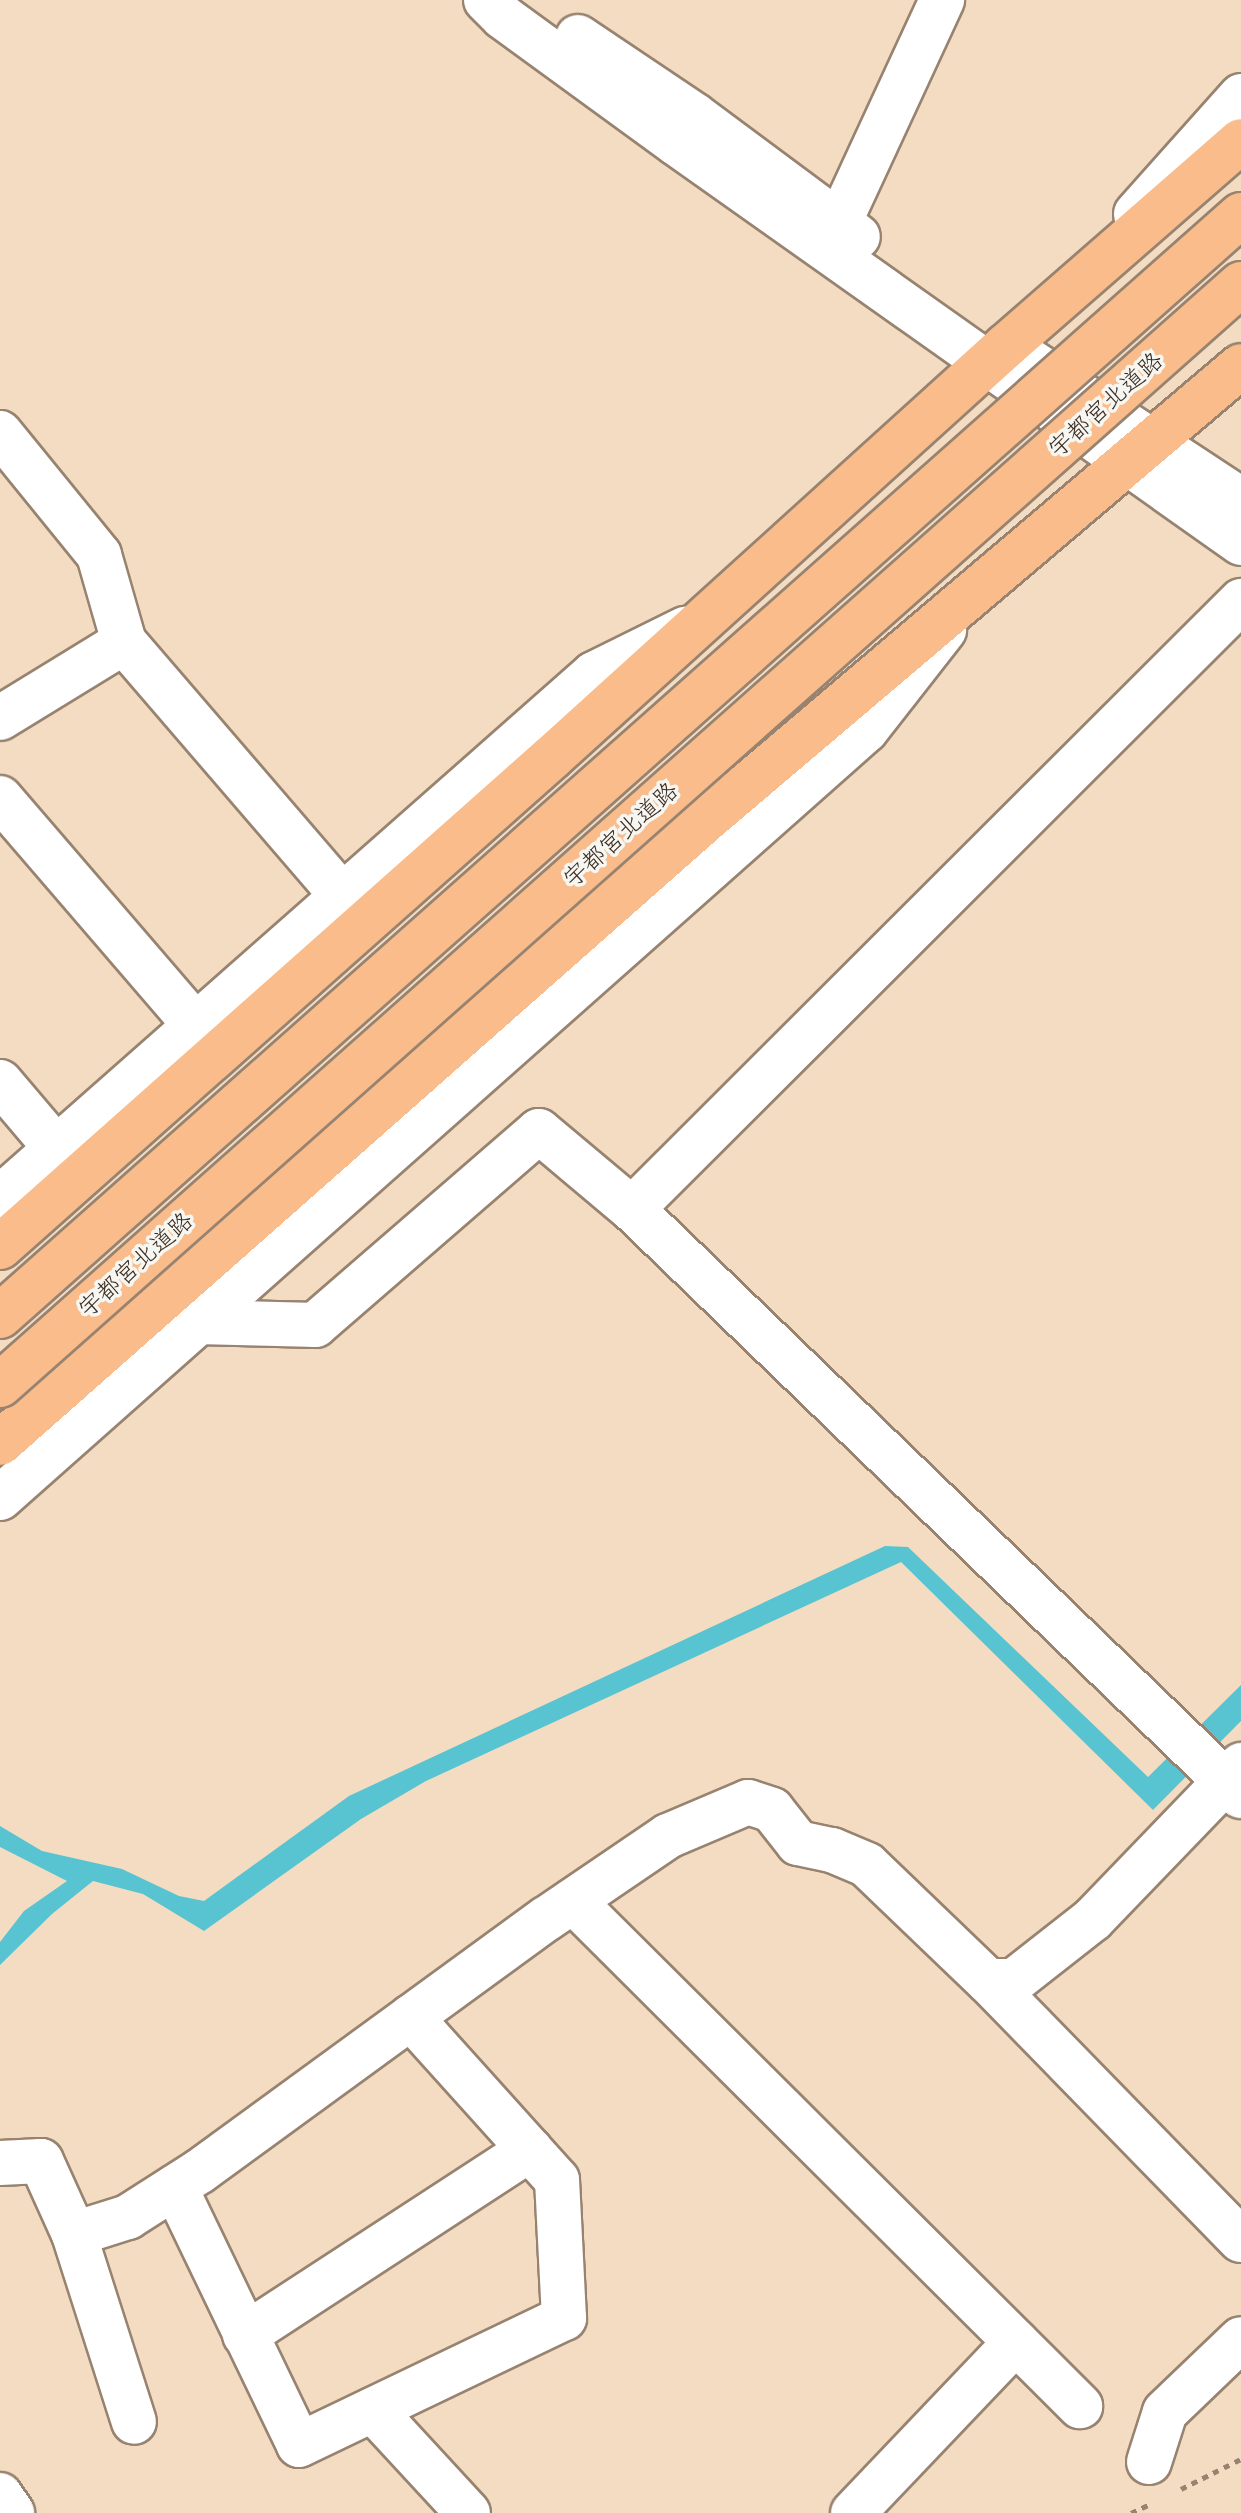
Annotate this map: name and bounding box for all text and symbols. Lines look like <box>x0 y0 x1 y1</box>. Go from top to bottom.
street label: 宇都宮北道路 <box>1043 346 1169 464</box>
street label: 宇都宮北道路 <box>558 776 684 894</box>
street label: 宇都宮北道路 <box>73 1206 199 1324</box>

